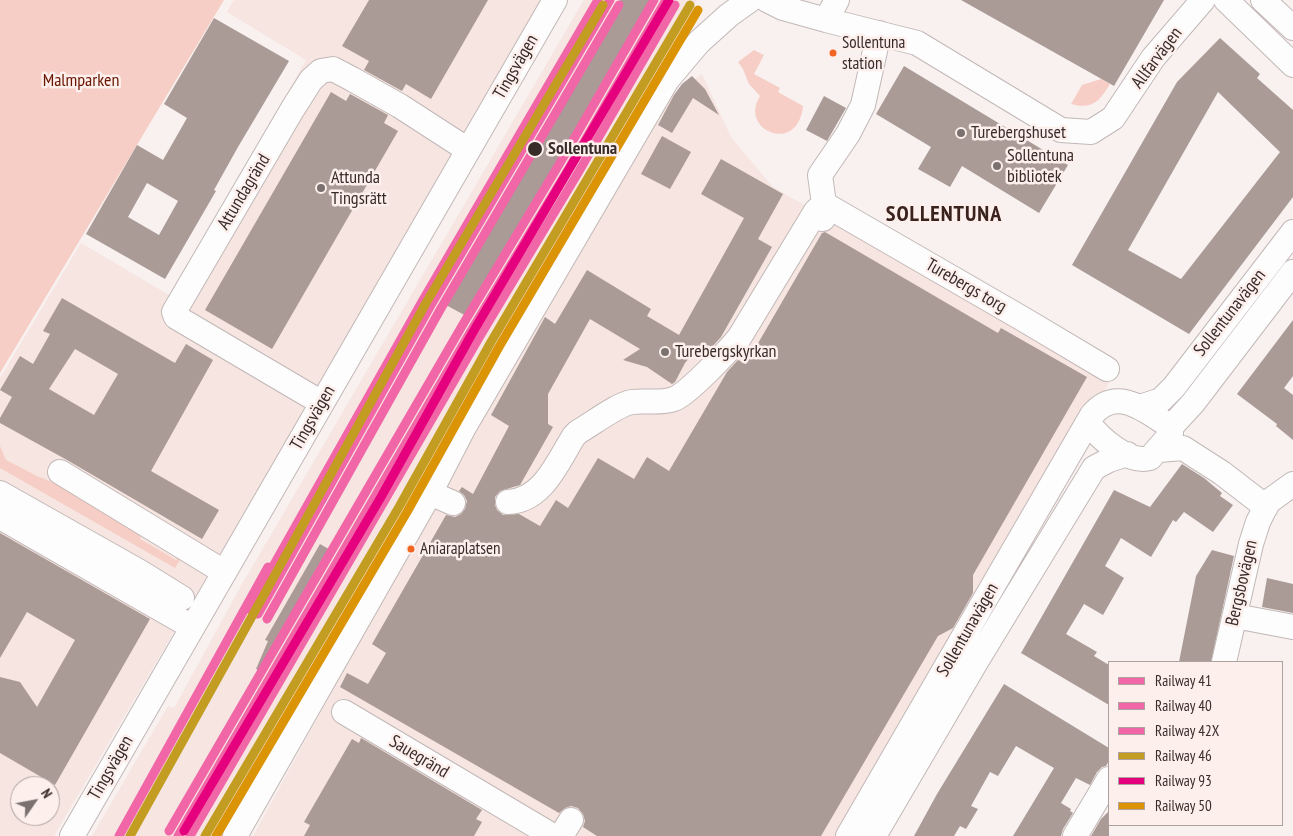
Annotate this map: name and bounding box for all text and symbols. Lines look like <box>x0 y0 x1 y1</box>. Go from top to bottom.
street label: Allfarvägen <box>1127 23 1187 93</box>
street label: Tingsvägen <box>489 31 543 103</box>
place label: Sollentuna station <box>842 33 905 73</box>
marker: Sollentuna station <box>828 48 838 58</box>
park label: Malmparken <box>43 70 119 92</box>
place label: Turebergshuset <box>971 122 1066 144</box>
marker: Turebergshuset <box>955 127 967 139</box>
place label: Sollentuna <box>548 138 617 160</box>
marker: Sollentuna <box>526 140 544 158</box>
place label: Sollentuna bibliotek <box>1007 145 1074 188</box>
street label: Attundagränd <box>213 150 275 234</box>
marker: Sollentuna bibliotek <box>991 160 1003 172</box>
place label: Attunda Tingsrätt <box>331 167 387 210</box>
marker: Attunda Tingsrätt <box>315 182 327 194</box>
district label: SOLLENTUNA <box>885 202 1003 228</box>
street label: Turebergs torg <box>922 254 1010 318</box>
street label: Sollentunavägen <box>1189 265 1271 361</box>
place label: Turebergskyrkan <box>675 341 777 363</box>
marker: Turebergskyrkan <box>659 346 671 358</box>
street label: Tingsvägen <box>286 382 340 454</box>
street label: Bergsbovägen <box>1222 538 1262 628</box>
place label: Aniaraplatsen <box>420 539 501 559</box>
marker: Aniaraplatsen <box>406 544 416 554</box>
street label: Sollentunavägen <box>933 579 1003 681</box>
legend <box>1108 661 1283 826</box>
text: Railway 41 <box>1155 671 1212 690</box>
text: Railway 40 <box>1155 696 1212 715</box>
text: Railway 42X <box>1155 721 1219 740</box>
street label: Sauegränd <box>385 731 453 783</box>
street label: Tingsvägen <box>84 732 138 804</box>
text: Railway 46 <box>1155 746 1212 765</box>
text: Railway 93 <box>1155 771 1212 790</box>
north arrow <box>10 776 60 826</box>
text: N <box>37 785 56 801</box>
text: Railway 50 <box>1155 796 1212 815</box>

